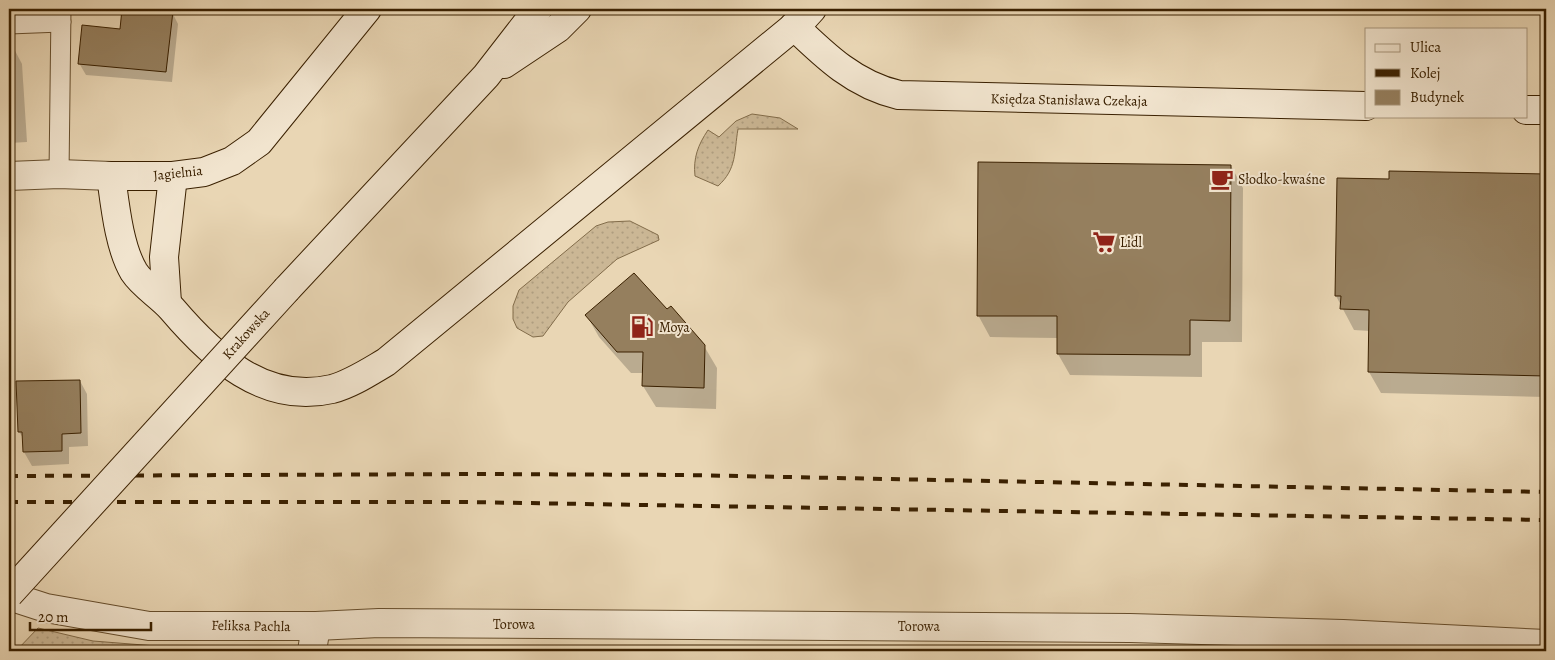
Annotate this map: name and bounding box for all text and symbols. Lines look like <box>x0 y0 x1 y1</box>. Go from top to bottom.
legend <box>1365 28 1528 118</box>
text: Ulica <box>1410 37 1441 57</box>
text: Kolej <box>1410 63 1441 83</box>
text: Budynek <box>1410 87 1465 107</box>
street label: Księdza Stanisława Czekaja <box>990 89 1148 111</box>
street label: Jagielnia <box>152 161 204 185</box>
cafe icon: Słodko-kwaśne <box>1209 166 1235 192</box>
place label: Słodko-kwaśne <box>1238 170 1325 189</box>
supermarket icon: Lidl <box>1091 229 1117 255</box>
place label: Lidl <box>1120 233 1143 252</box>
street label: Krakowska <box>218 304 274 364</box>
fuel station icon: Moya <box>629 314 655 340</box>
place label: Moya <box>659 318 690 337</box>
scale bar <box>30 600 151 632</box>
text: 20 m <box>38 607 69 627</box>
street label: Torowa <box>493 615 535 634</box>
street label: Feliksa Pachla <box>211 616 291 636</box>
street label: Torowa <box>898 617 940 636</box>

